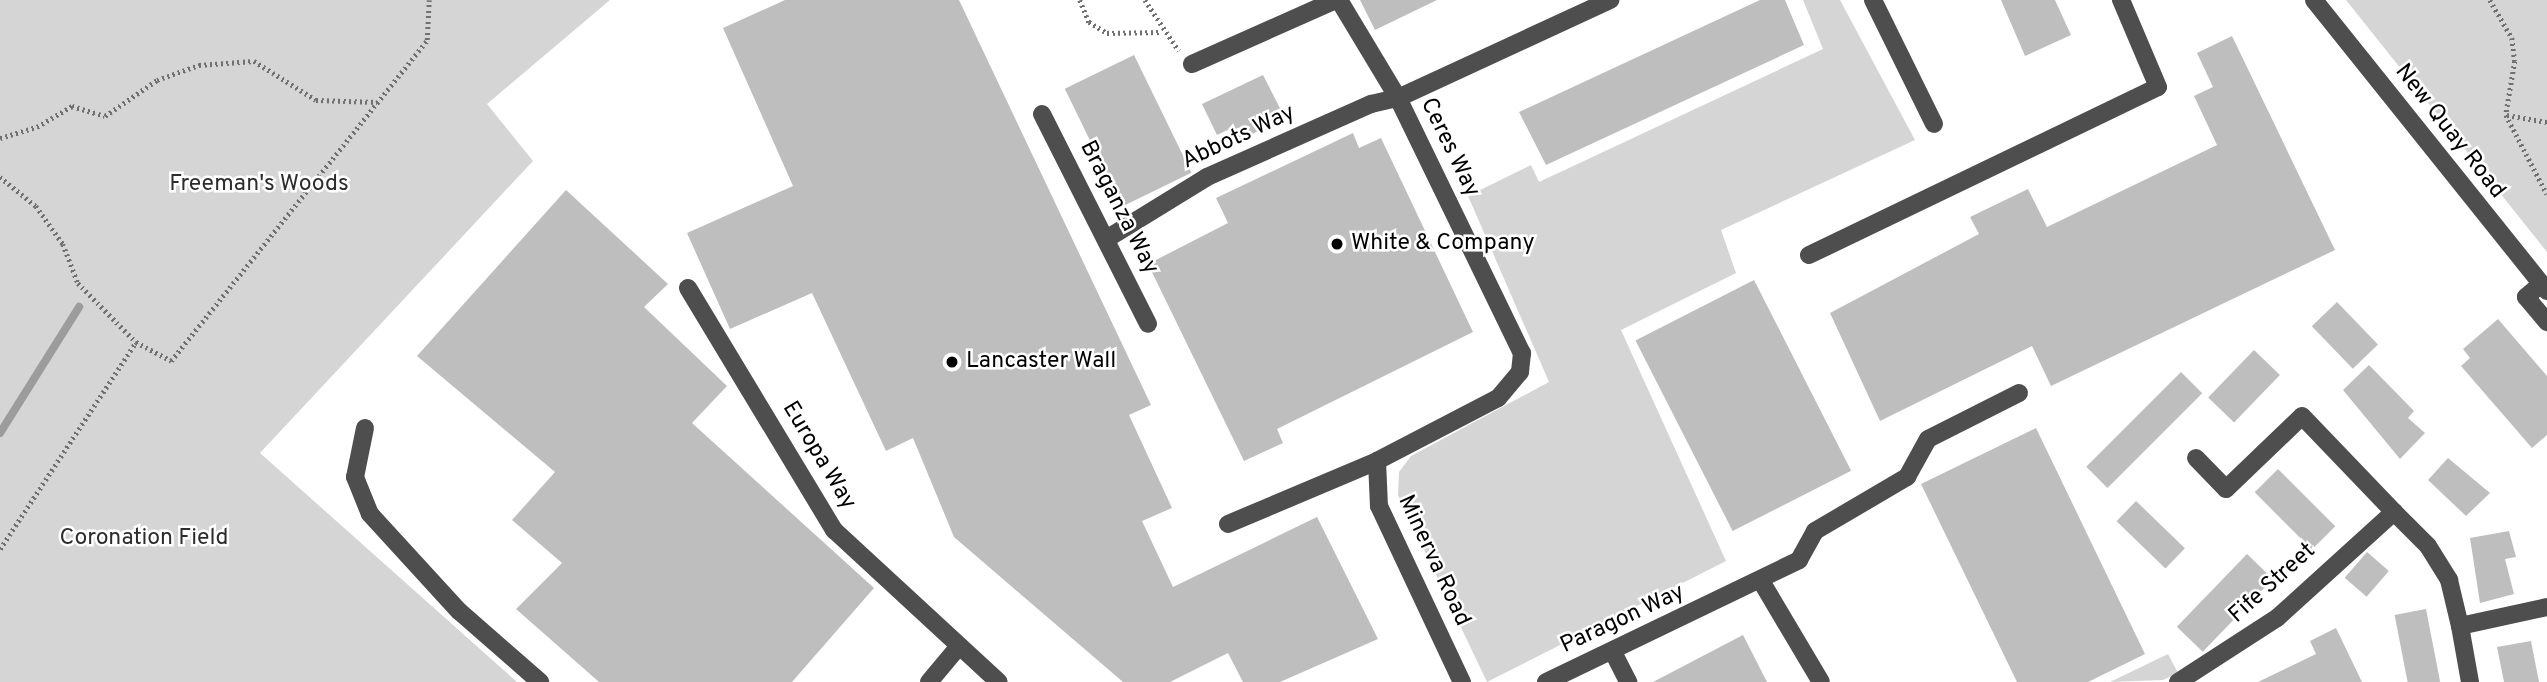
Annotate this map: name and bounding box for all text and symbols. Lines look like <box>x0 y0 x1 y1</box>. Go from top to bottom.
street label: New Quay Road <box>2388 59 2510 205</box>
street label: Ceres Way <box>1413 94 1485 202</box>
street label: Abbots Way <box>1178 100 1300 176</box>
street label: Braganza Way <box>1072 136 1164 280</box>
park label: Freeman's Woods <box>169 171 349 199</box>
place label: White & Company <box>1351 230 1535 258</box>
marker: White & Company <box>1329 236 1345 252</box>
place label: Lancaster Wall <box>966 348 1117 376</box>
marker: Lancaster Wall <box>944 354 960 370</box>
street label: Europa Way <box>775 397 861 515</box>
street label: Minerva Road <box>1391 491 1475 631</box>
park label: Coronation Field <box>60 525 228 553</box>
street label: Fife Street <box>2224 538 2322 630</box>
street label: Paragon Way <box>1556 579 1690 661</box>

